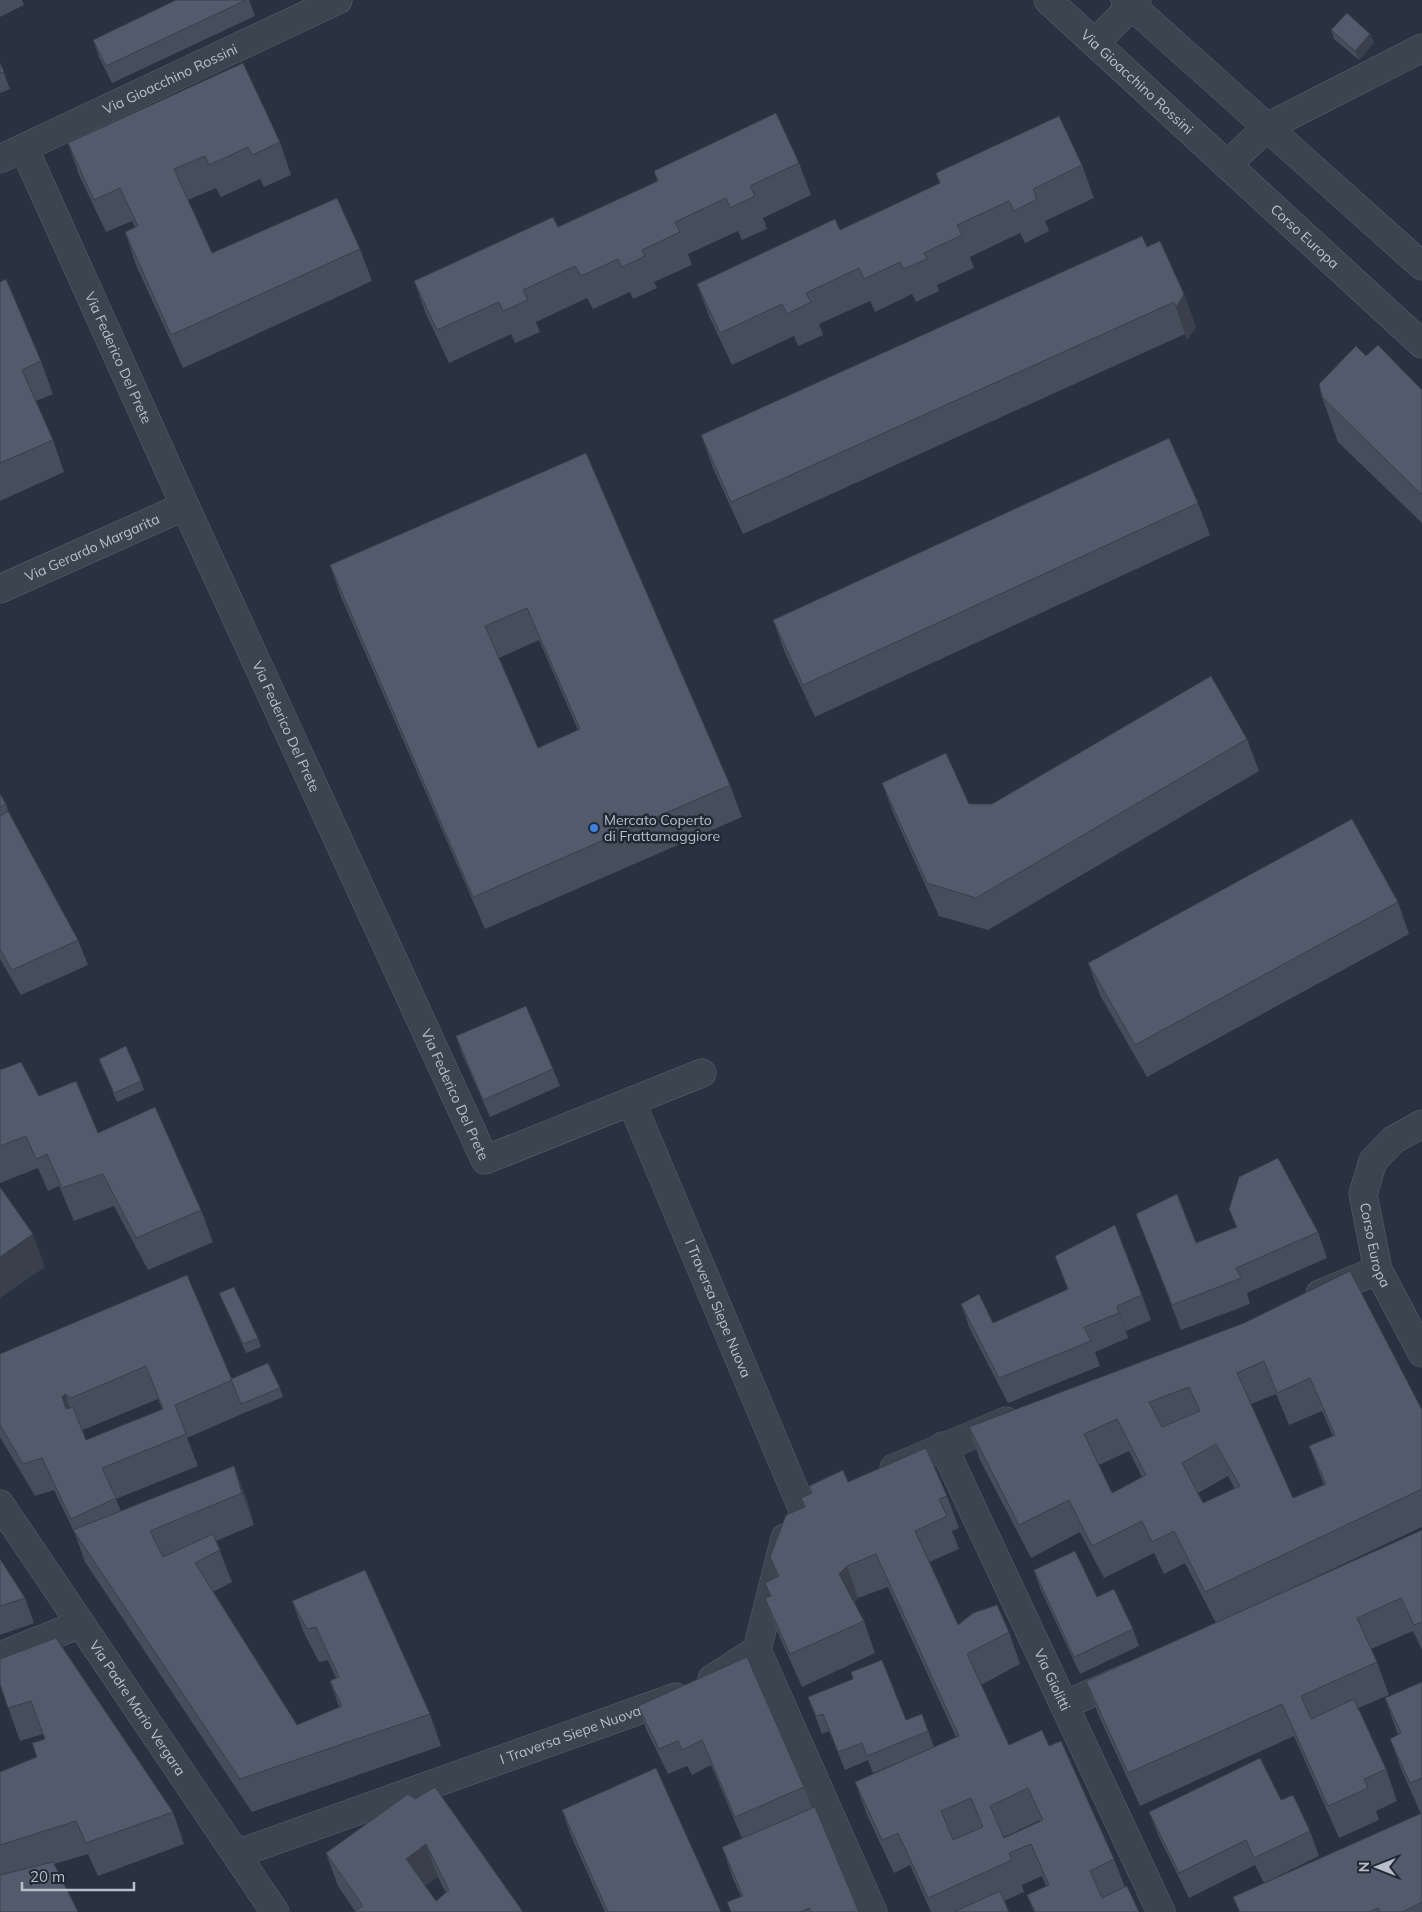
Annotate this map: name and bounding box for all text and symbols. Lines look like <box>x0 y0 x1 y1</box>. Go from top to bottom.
street label: Via Gioacchino Rossini <box>1077 26 1197 138</box>
street label: Via Gioacchino Rossini <box>100 40 240 118</box>
street label: Corso Europa <box>1267 200 1343 272</box>
street label: Via Federico Del Prete <box>81 289 156 426</box>
street label: Via Gerardo Margarita <box>22 510 162 586</box>
street label: Via Federico Del Prete <box>248 658 324 795</box>
place label: Mercato Coperto di Frattamaggiore <box>604 811 720 845</box>
marker: Mercato Coperto di Frattamaggiore <box>588 822 600 834</box>
street label: Via Federico Del Prete <box>417 1026 493 1163</box>
street label: Corso Europa <box>1356 1201 1395 1290</box>
street label: I Traversa Siepe Nuova <box>681 1236 755 1380</box>
street label: Via Padre Mario Vergara <box>85 1637 190 1779</box>
street label: Via Giolitti <box>1030 1646 1075 1714</box>
street label: I Traversa Siepe Nuova <box>497 1701 643 1768</box>
north arrow <box>1352 1842 1402 1892</box>
scale bar <box>22 1860 135 1892</box>
text: N <box>1355 1862 1373 1872</box>
text: 20 m <box>30 1867 65 1886</box>

